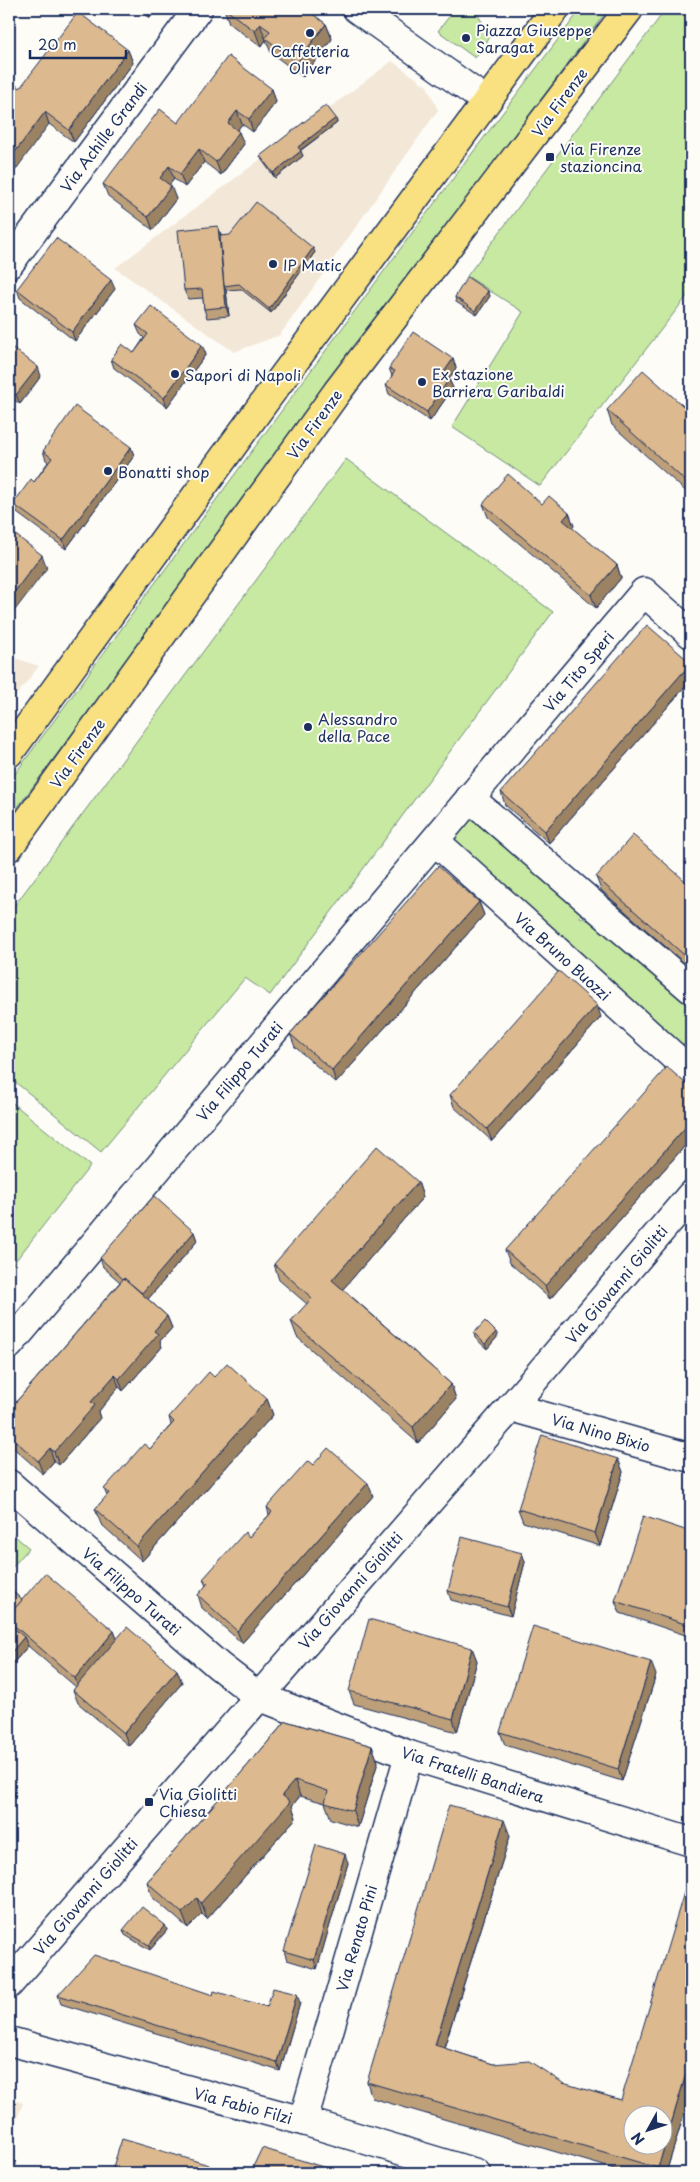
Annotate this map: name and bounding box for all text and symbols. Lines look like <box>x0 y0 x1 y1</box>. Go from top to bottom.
place label: Piazza Giuseppe Saragat <box>476 18 592 58</box>
marker: Caffetteria Oliver <box>304 27 316 39</box>
scale bar <box>30 28 126 60</box>
text: 20 m <box>38 32 77 55</box>
marker: Piazza Giuseppe Saragat <box>460 32 472 44</box>
place label: Caffetteria Oliver <box>271 39 350 79</box>
street label: Via Firenze <box>525 63 593 141</box>
street label: Via Achille Grandi <box>54 77 152 197</box>
place label: Via Firenze stazioncina <box>560 137 643 177</box>
marker: Via Firenze stazioncina <box>544 151 556 163</box>
place label: IP Matic <box>283 253 342 276</box>
marker: IP Matic <box>267 258 279 270</box>
place label: Ex stazione Barriera Garibaldi <box>432 362 565 402</box>
place label: Sapori di Napoli <box>185 363 301 386</box>
marker: Sapori di Napoli <box>169 368 181 380</box>
marker: Ex stazione Barriera Garibaldi <box>416 376 428 388</box>
street label: Via Firenze <box>281 384 347 464</box>
place label: Bonatti shop <box>118 460 209 483</box>
marker: Bonatti shop <box>102 465 114 477</box>
street label: Via Tito Speri <box>537 625 619 717</box>
place label: Alessandro della Pace <box>318 707 397 747</box>
street label: Via Firenze <box>44 713 110 793</box>
marker: Alessandro della Pace <box>302 721 314 733</box>
street label: Via Bruno Buozzi <box>510 906 616 1006</box>
street label: Via Filippo Turati <box>190 1016 288 1126</box>
street label: Via Giovanni Giolitti <box>559 1220 673 1348</box>
street label: Via Nino Bixio <box>549 1407 653 1457</box>
street label: Via Giovanni Giolitti <box>292 1526 408 1654</box>
street label: Via Filippo Turati <box>77 1541 187 1641</box>
street label: Via Fratelli Bandiera <box>398 1740 548 1808</box>
place label: Via Giolitti Chiesa <box>159 1782 237 1822</box>
marker: Via Giolitti Chiesa <box>143 1796 155 1808</box>
street label: Via Giovanni Giolitti <box>27 1832 143 1960</box>
street label: Via Renato Pini <box>330 1882 382 1994</box>
street label: Via Fabio Filzi <box>191 2081 295 2129</box>
north arrow <box>622 2104 672 2154</box>
text: N <box>626 2128 649 2150</box>

